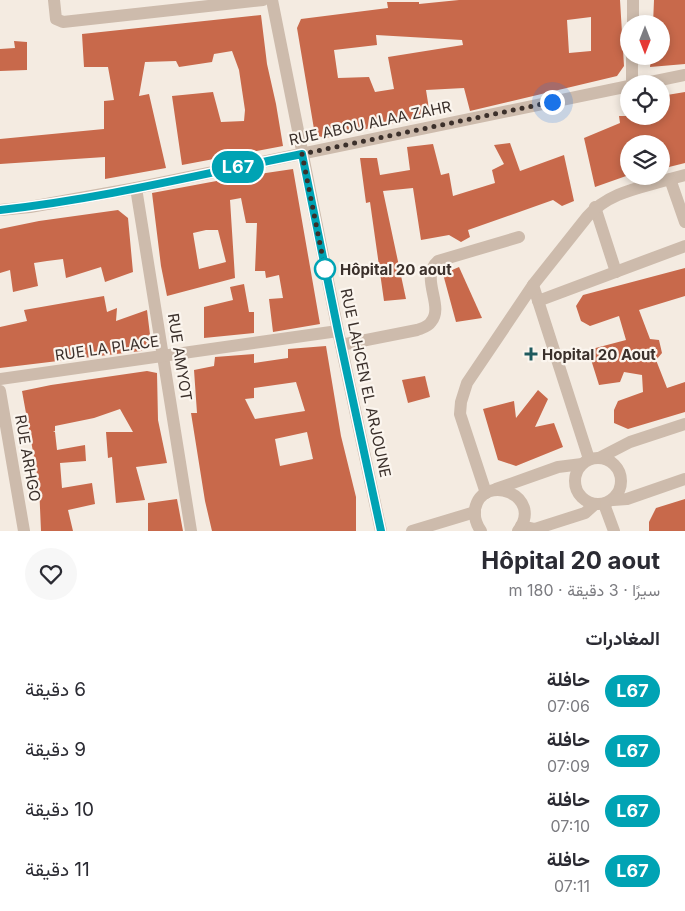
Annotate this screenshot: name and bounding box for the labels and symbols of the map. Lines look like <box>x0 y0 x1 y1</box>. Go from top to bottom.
north arrow <box>620 15 670 65</box>
your location <box>540 90 565 115</box>
street label: RUE ABOU ALAA ZAHR <box>287 96 453 150</box>
line badge: L67 <box>209 151 267 183</box>
marker: Hôpital 20 aout <box>314 258 336 280</box>
place label: Hôpital 20 aout <box>340 260 452 279</box>
street label: RUE LAHCEN EL ARJOUNE <box>337 287 395 479</box>
street label: RUE AMYOT <box>164 312 196 402</box>
street label: RUE LA PLACE <box>54 331 160 365</box>
place label: Hopital 20 Aout <box>542 345 656 364</box>
marker: Hopital 20 Aout <box>524 347 538 361</box>
street label: RUE ARHGO <box>11 413 45 503</box>

